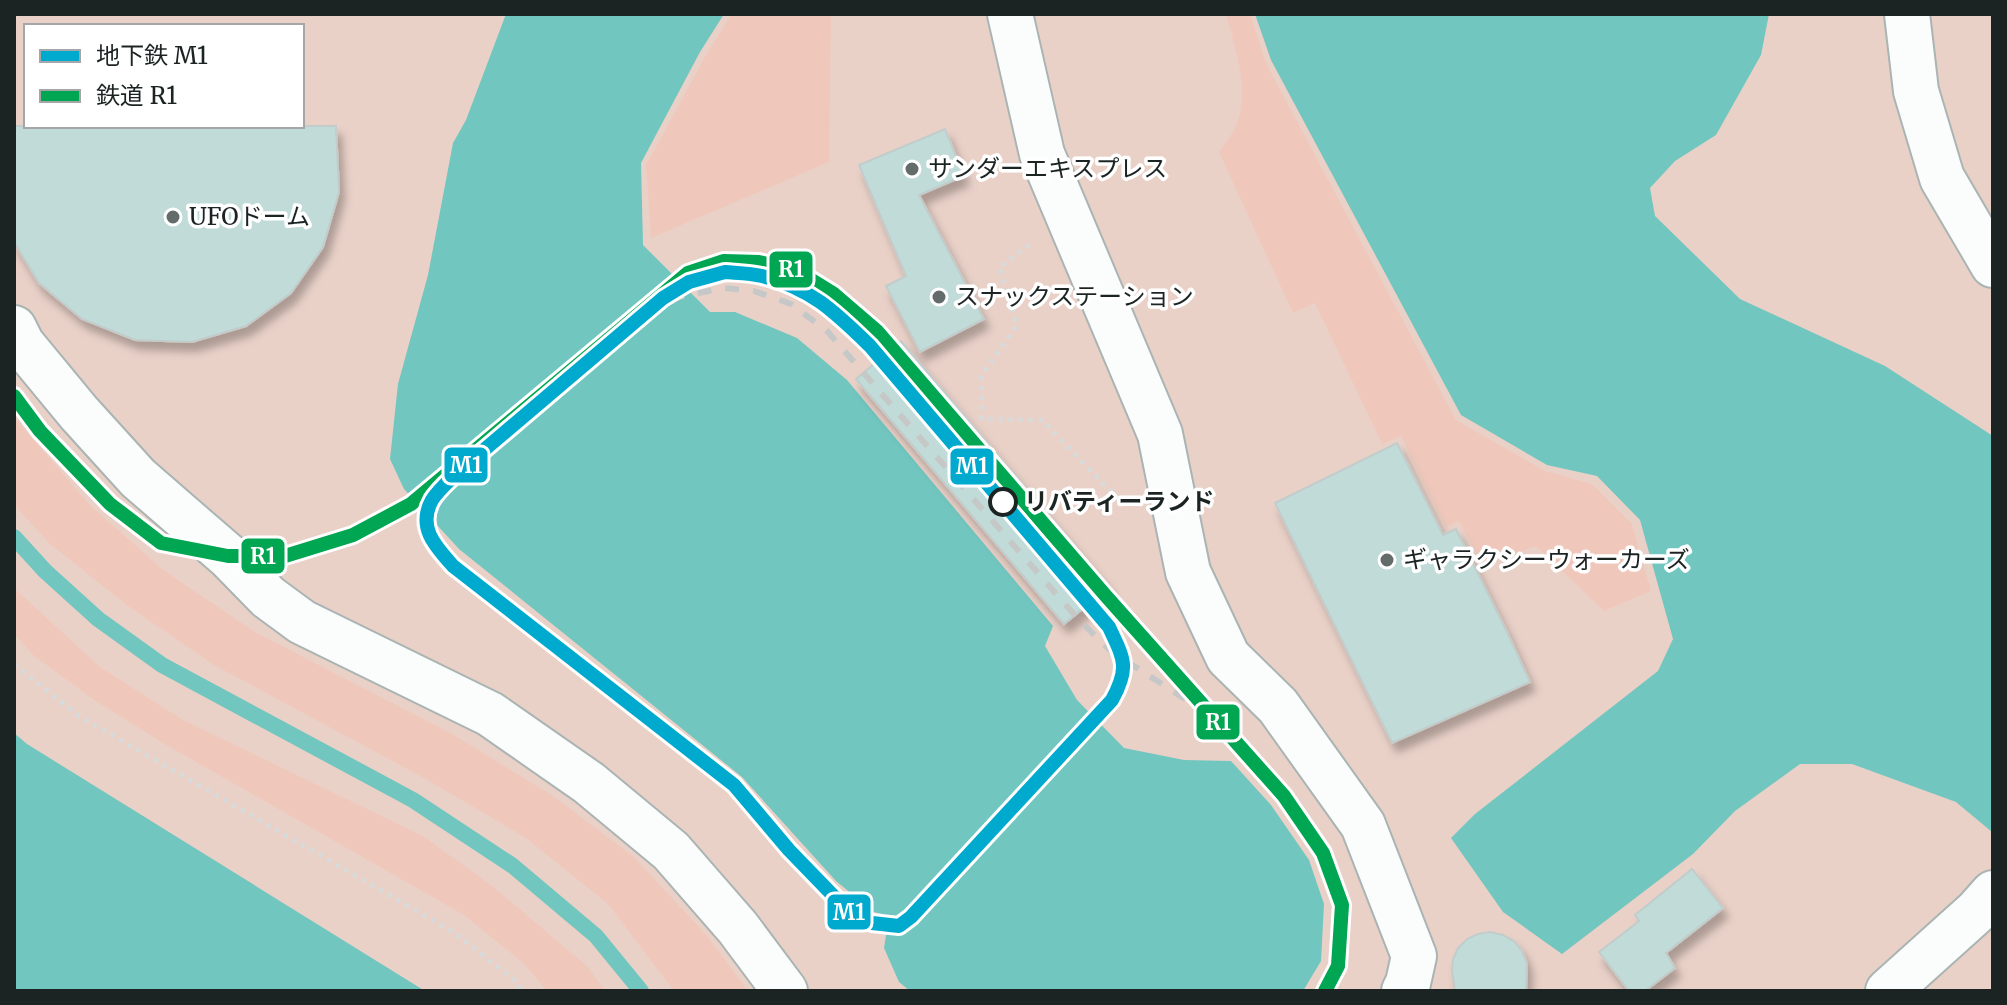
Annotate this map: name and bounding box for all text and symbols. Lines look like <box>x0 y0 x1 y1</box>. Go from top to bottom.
legend <box>24 24 304 128</box>
text: 地下鉄 M1 <box>96 40 208 71</box>
text: 鉄道 R1 <box>96 80 177 111</box>
place label: サンダーエキスプレス <box>928 153 1167 184</box>
marker: サンダーエキスプレス <box>903 160 921 178</box>
place label: UFOドーム <box>189 201 310 232</box>
marker: UFOドーム <box>164 208 182 226</box>
line badge: R1 <box>768 250 814 289</box>
text: R1 <box>778 255 804 283</box>
place label: スナックステーション <box>955 281 1194 312</box>
marker: スナックステーション <box>930 288 948 306</box>
line badge: M1 <box>443 446 489 484</box>
line badge: M1 <box>949 447 995 486</box>
text: M1 <box>450 451 482 479</box>
text: M1 <box>956 452 988 480</box>
place label: リバティーランド <box>1024 486 1215 517</box>
marker: リバティーランド <box>989 488 1017 516</box>
line badge: R1 <box>240 537 286 575</box>
text: R1 <box>250 542 276 570</box>
place label: ギャラクシーウォーカーズ <box>1403 544 1690 575</box>
marker: ギャラクシーウォーカーズ <box>1378 551 1396 569</box>
line badge: R1 <box>1195 703 1241 741</box>
text: R1 <box>1205 708 1231 736</box>
line badge: M1 <box>826 893 872 931</box>
text: M1 <box>833 898 865 926</box>

